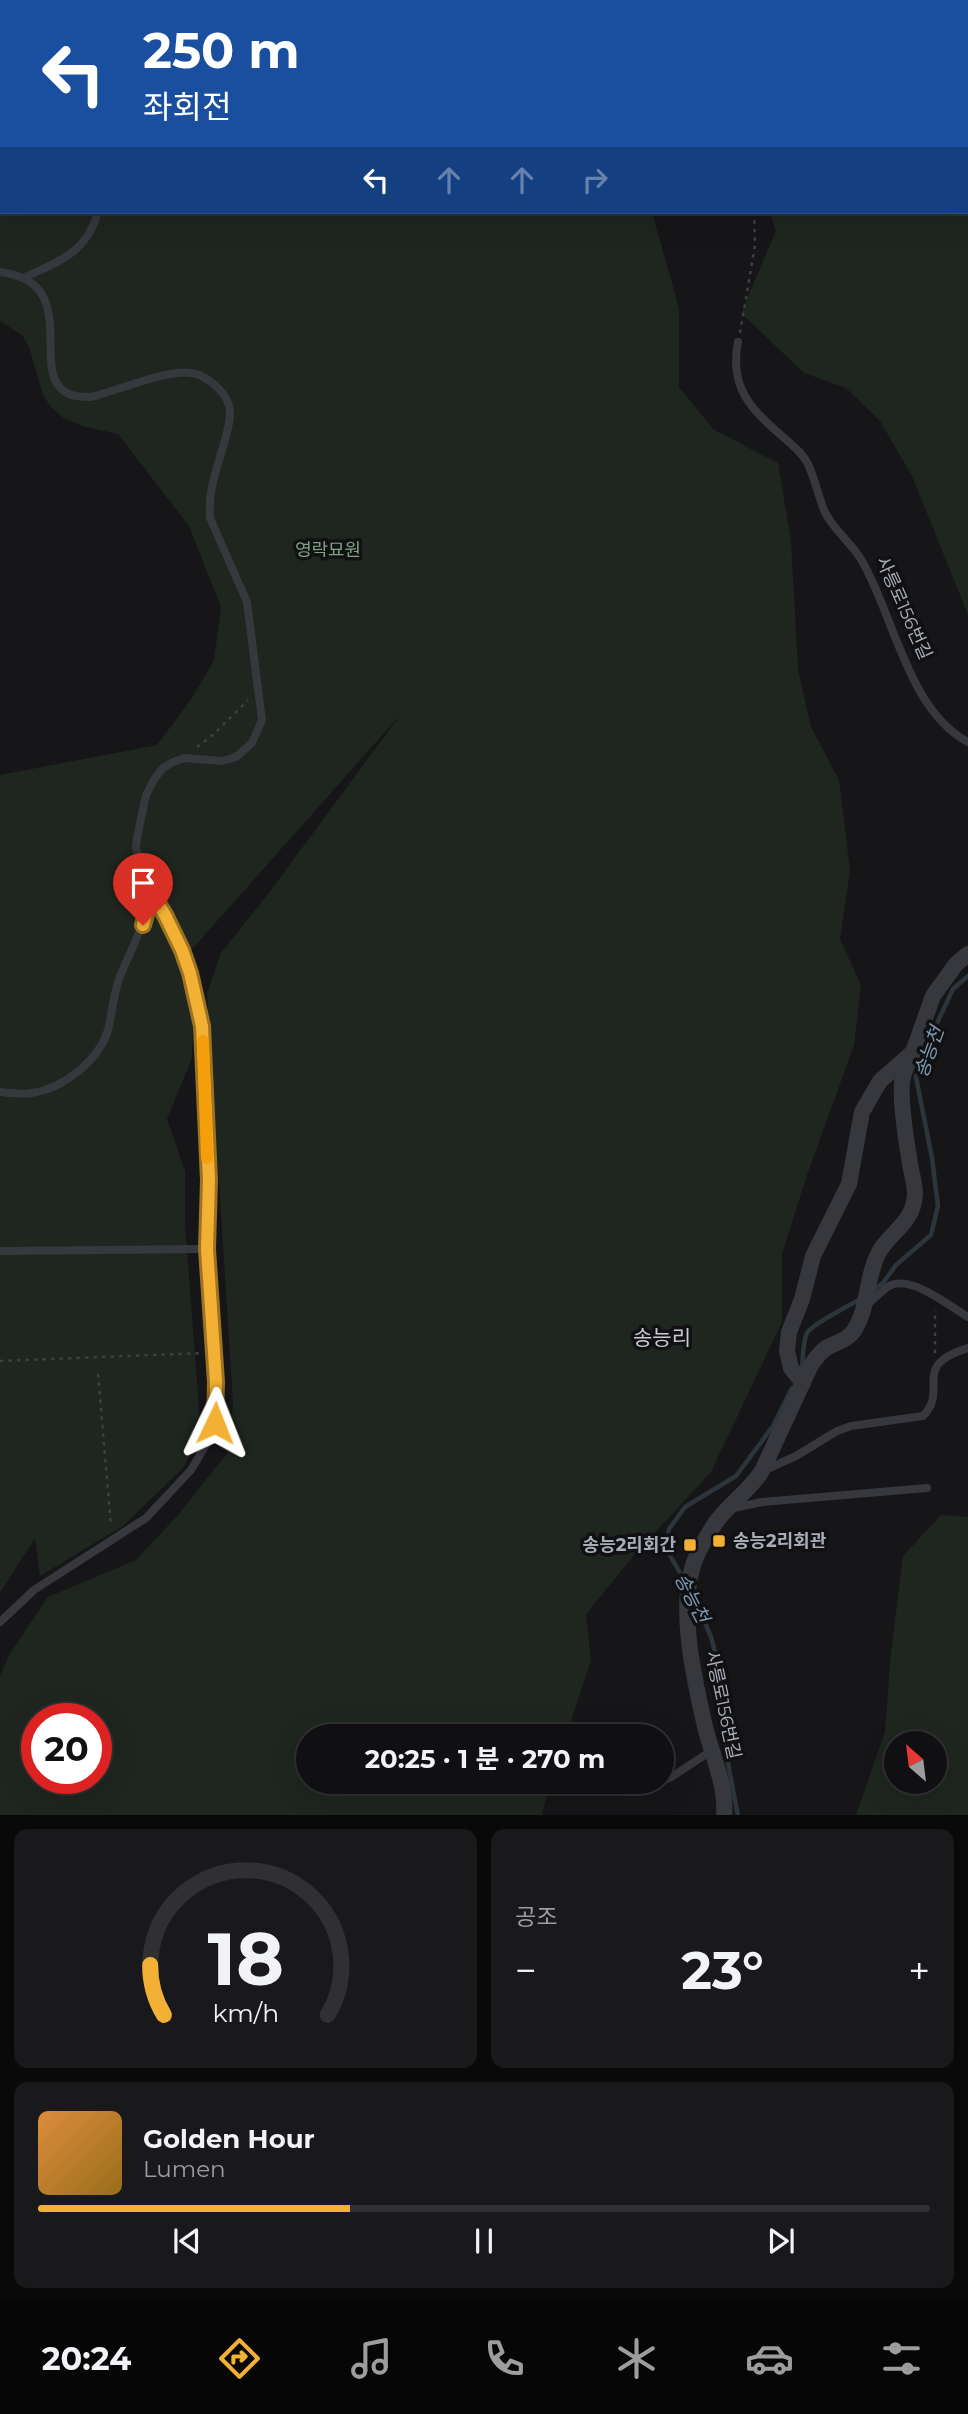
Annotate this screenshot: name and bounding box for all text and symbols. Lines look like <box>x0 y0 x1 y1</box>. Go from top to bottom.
text: 250 m <box>143 21 300 80</box>
icon: left <box>28 28 119 119</box>
text: 좌회전 <box>143 87 231 126</box>
icon: left <box>357 161 395 199</box>
icon: ahead <box>430 161 468 199</box>
icon: ahead <box>503 161 541 199</box>
icon: right <box>576 161 614 199</box>
park label: 영락묘원 <box>295 539 361 561</box>
street label: 사릉로156번길 <box>871 553 937 663</box>
pin <box>113 853 173 925</box>
icon: arrive <box>124 864 162 902</box>
water label: 송능천 <box>909 1022 949 1081</box>
district label: 송능리 <box>633 1325 691 1350</box>
position arrow <box>178 1386 252 1460</box>
place label: 송능2리회관 <box>733 1530 827 1552</box>
marker: 송능2리회관 <box>711 1533 727 1549</box>
place label: 송능2리회간 <box>583 1534 676 1556</box>
marker: 송능2리회간 <box>682 1537 698 1553</box>
water label: 송능천 <box>670 1569 715 1628</box>
street label: 사릉로156번길 <box>701 1649 745 1761</box>
speed limit sign: 20 <box>21 1703 112 1794</box>
north arrow <box>884 1731 947 1794</box>
map controls <box>884 1731 947 1794</box>
text: 20:25 · 1 분 · 270 m <box>365 1743 605 1775</box>
text: 공조 <box>515 1903 557 1931</box>
text: 18 <box>207 1915 284 2003</box>
text: 23° <box>681 1939 764 2002</box>
text: − <box>515 1947 537 1994</box>
text: + <box>908 1947 930 1994</box>
text: km/h <box>212 1997 279 2027</box>
text: Golden Hour <box>143 2123 315 2155</box>
text: Lumen <box>143 2155 226 2183</box>
icon: previous <box>168 2222 206 2260</box>
icon: pause <box>465 2222 503 2260</box>
icon: next <box>762 2222 800 2260</box>
icon: directions <box>215 2334 264 2383</box>
icon: music <box>347 2334 396 2383</box>
icon: phone <box>480 2334 529 2383</box>
icon: climate <box>612 2334 661 2383</box>
icon: car <box>745 2334 794 2383</box>
icon: filters <box>877 2334 926 2383</box>
text: 20:24 <box>42 2339 131 2378</box>

